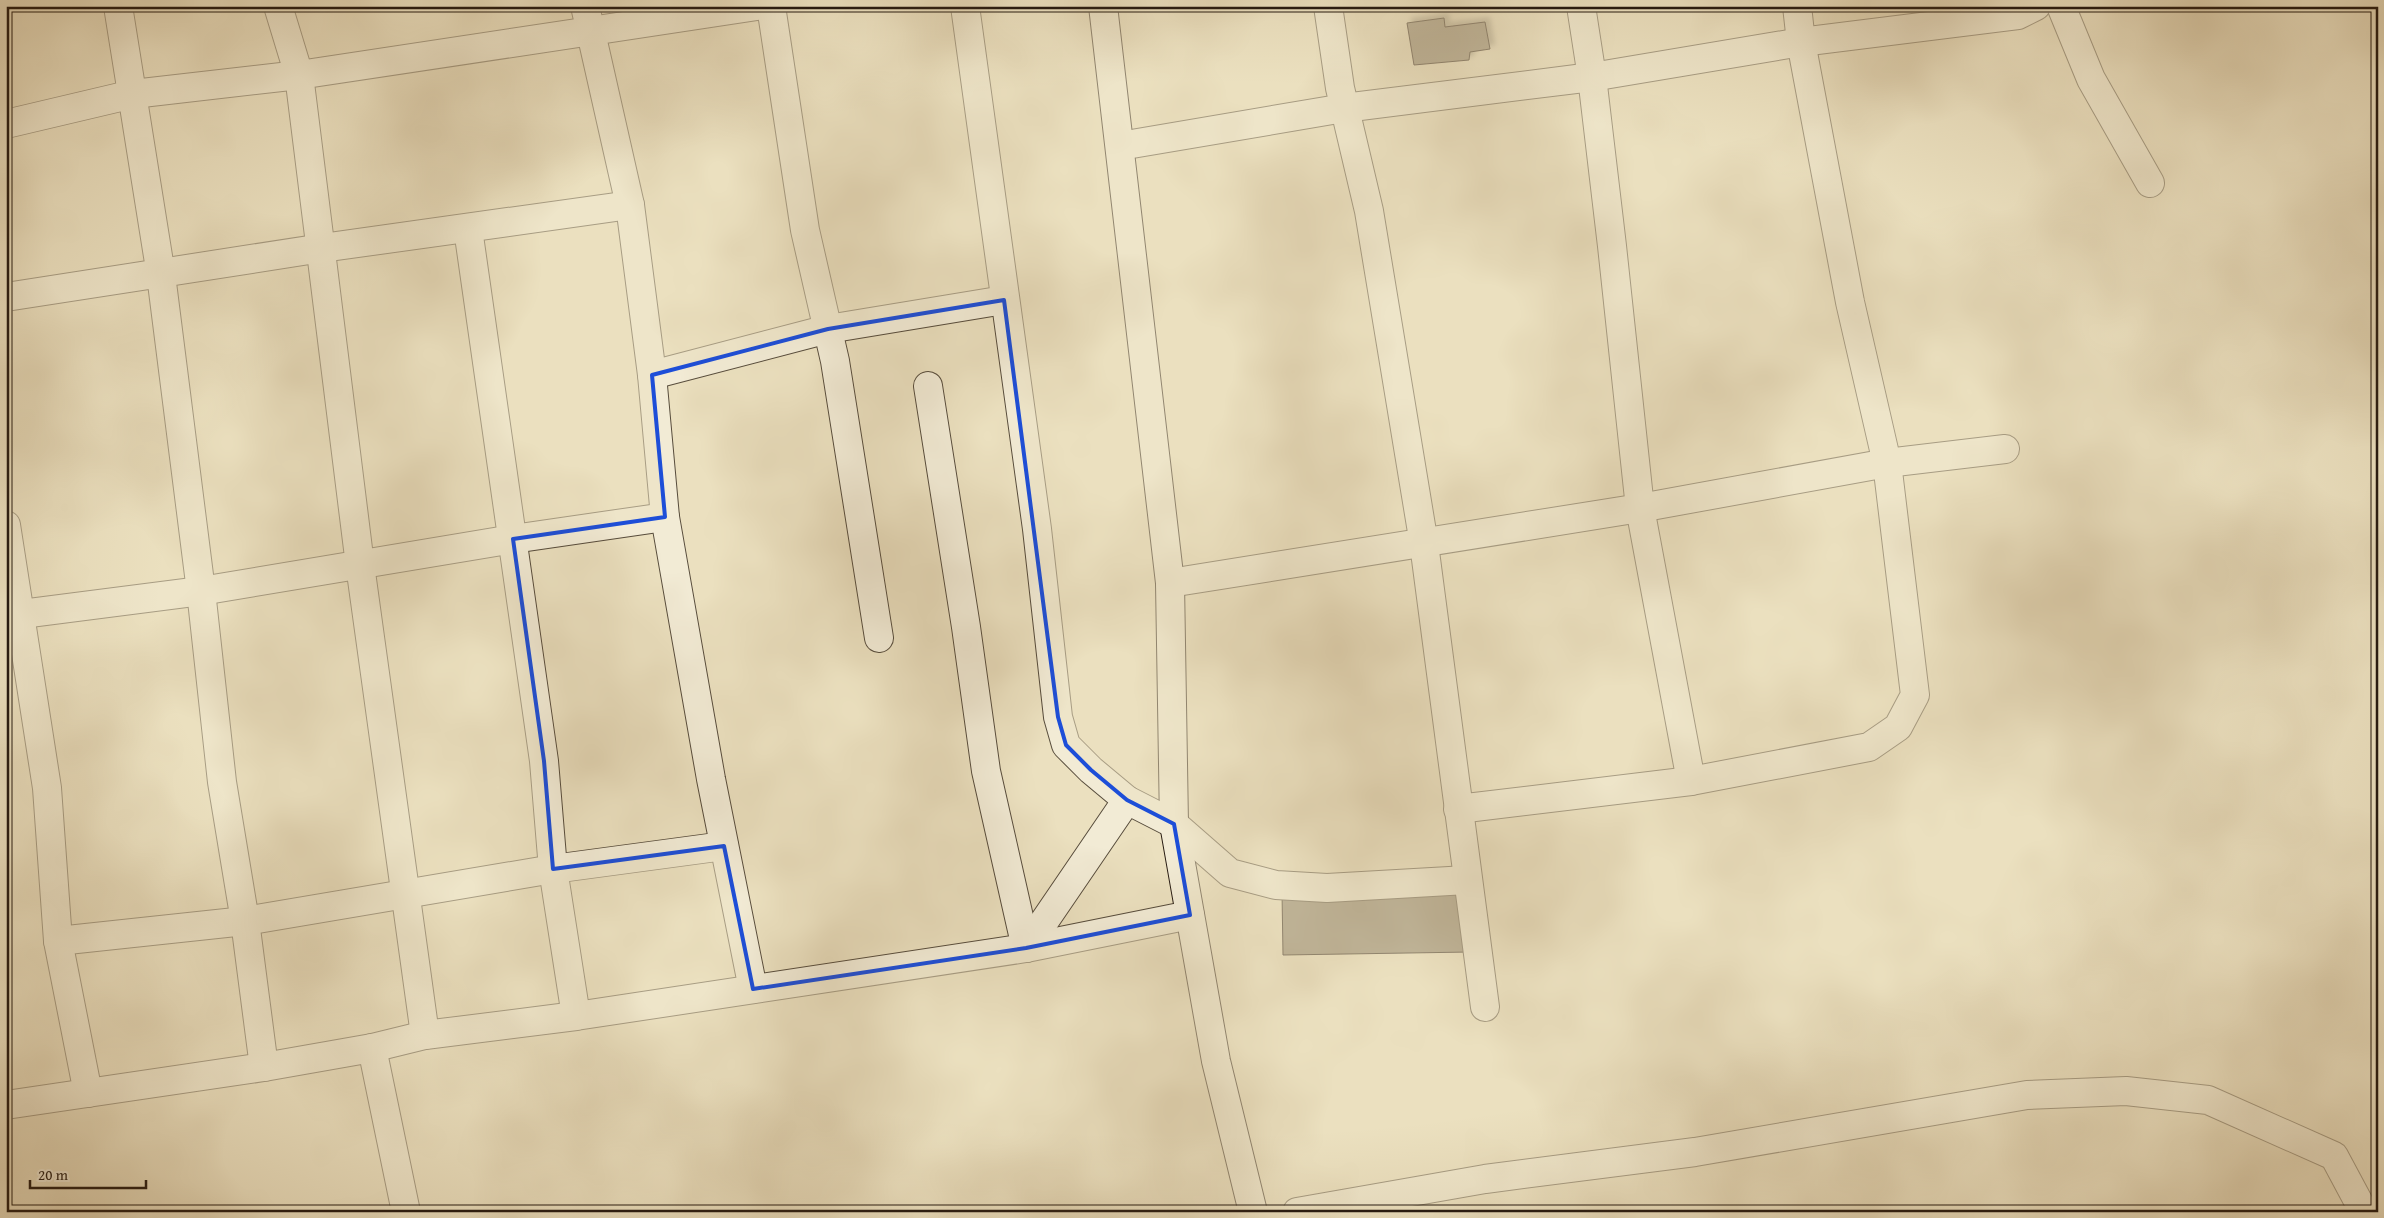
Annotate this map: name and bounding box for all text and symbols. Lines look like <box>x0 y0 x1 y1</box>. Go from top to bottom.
scale bar <box>30 1158 146 1190</box>
text: 20 m <box>38 1164 69 1185</box>

